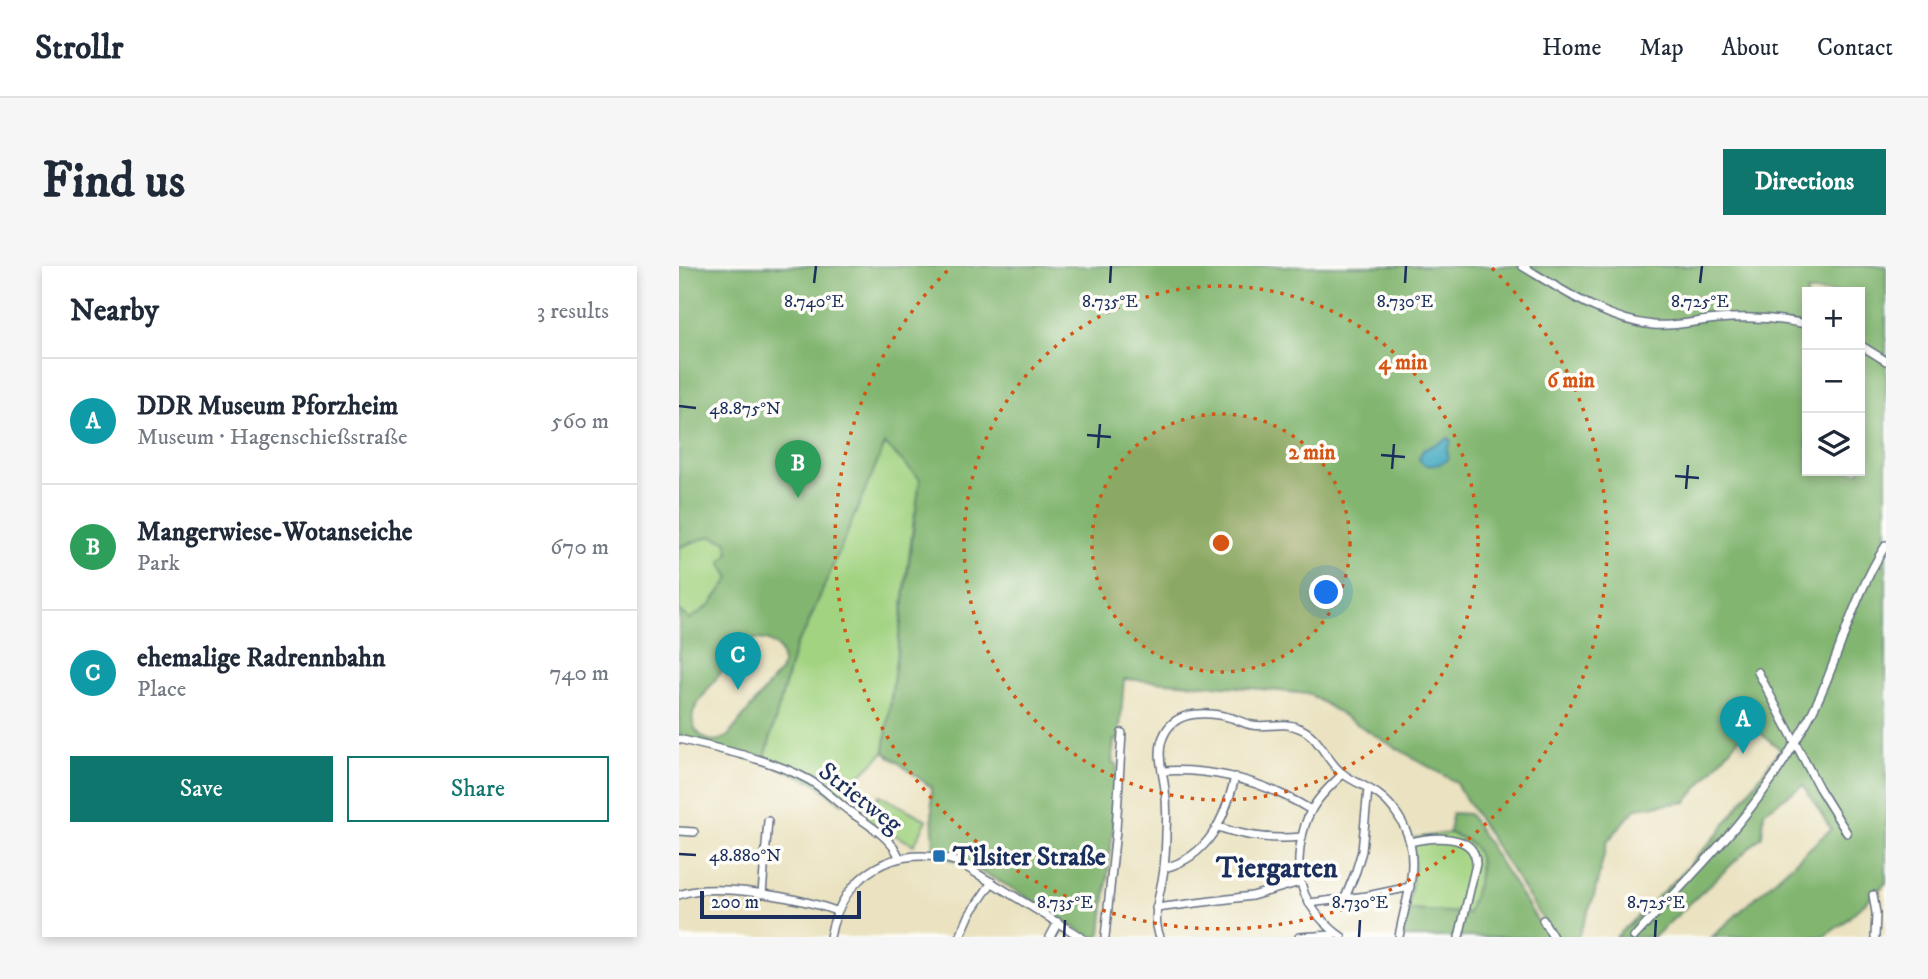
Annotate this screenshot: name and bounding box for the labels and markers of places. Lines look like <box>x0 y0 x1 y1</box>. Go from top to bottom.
pin: B <box>775 440 821 498</box>
centre of rings <box>1209 531 1233 555</box>
pin: C <box>715 632 761 690</box>
pin: A <box>1720 696 1766 754</box>
place label: Tilsiter Straße <box>952 841 1106 874</box>
marker: Tilsiter Straße <box>931 848 947 864</box>

